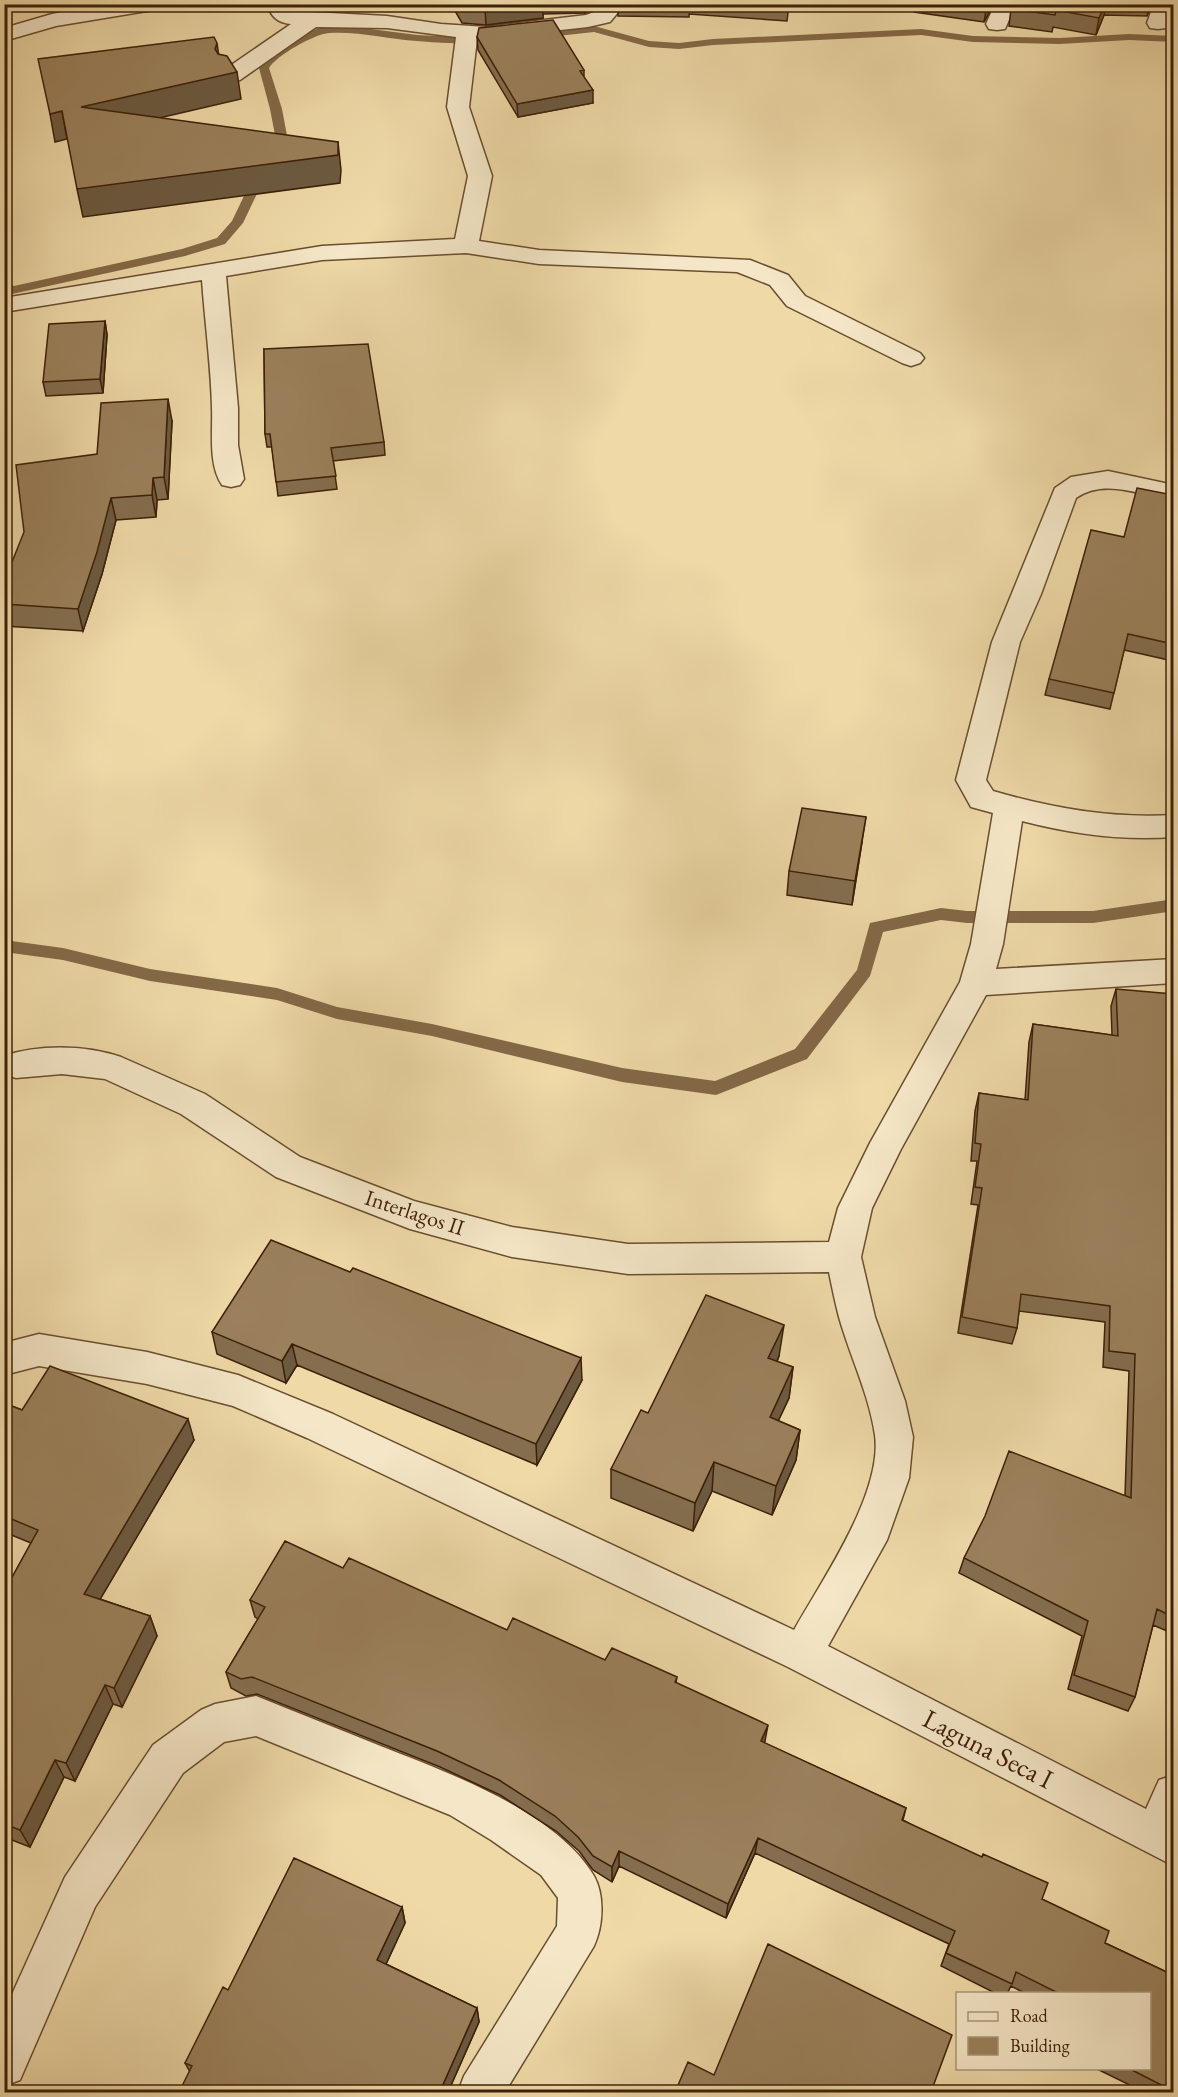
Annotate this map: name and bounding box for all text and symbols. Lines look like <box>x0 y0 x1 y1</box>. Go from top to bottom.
street label: Interlagos II <box>361 1183 469 1242</box>
street label: Laguna Seca I <box>917 1701 1059 1796</box>
legend <box>956 1992 1151 2070</box>
text: Road <box>1010 2004 1049 2027</box>
text: Building <box>1010 2034 1070 2057</box>

